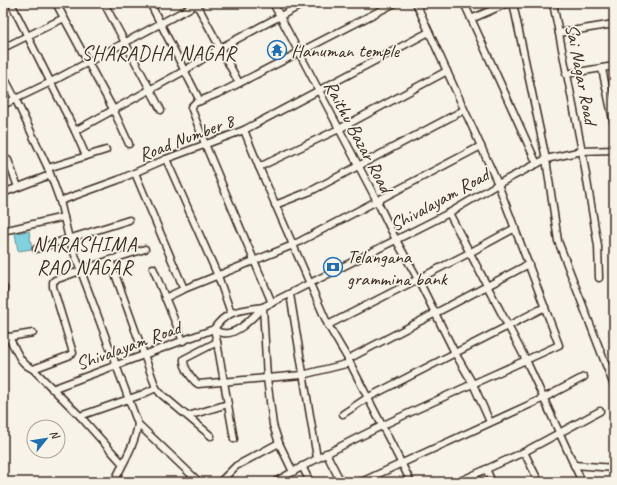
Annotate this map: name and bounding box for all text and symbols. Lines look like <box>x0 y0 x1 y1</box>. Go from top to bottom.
street label: Sai Nagar Road <box>560 22 603 129</box>
temple icon: Hanuman temple <box>266 39 288 61</box>
place label: Hanuman temple <box>291 39 401 63</box>
district label: SHARADHA NAGAR <box>81 41 238 66</box>
street label: Raithu Bazar Road <box>319 76 399 200</box>
street label: Road Number 8 <box>135 108 240 167</box>
street label: Shivalayam Road <box>386 162 495 237</box>
district label: NARASHIMA RAO NAGAR <box>33 232 137 280</box>
place label: Telangana grammina bank <box>347 245 448 291</box>
bank icon: Telangana grammina bank <box>322 256 344 278</box>
street label: Shivalayam Road <box>73 315 186 376</box>
north arrow <box>26 419 66 459</box>
text: N <box>47 428 64 442</box>

